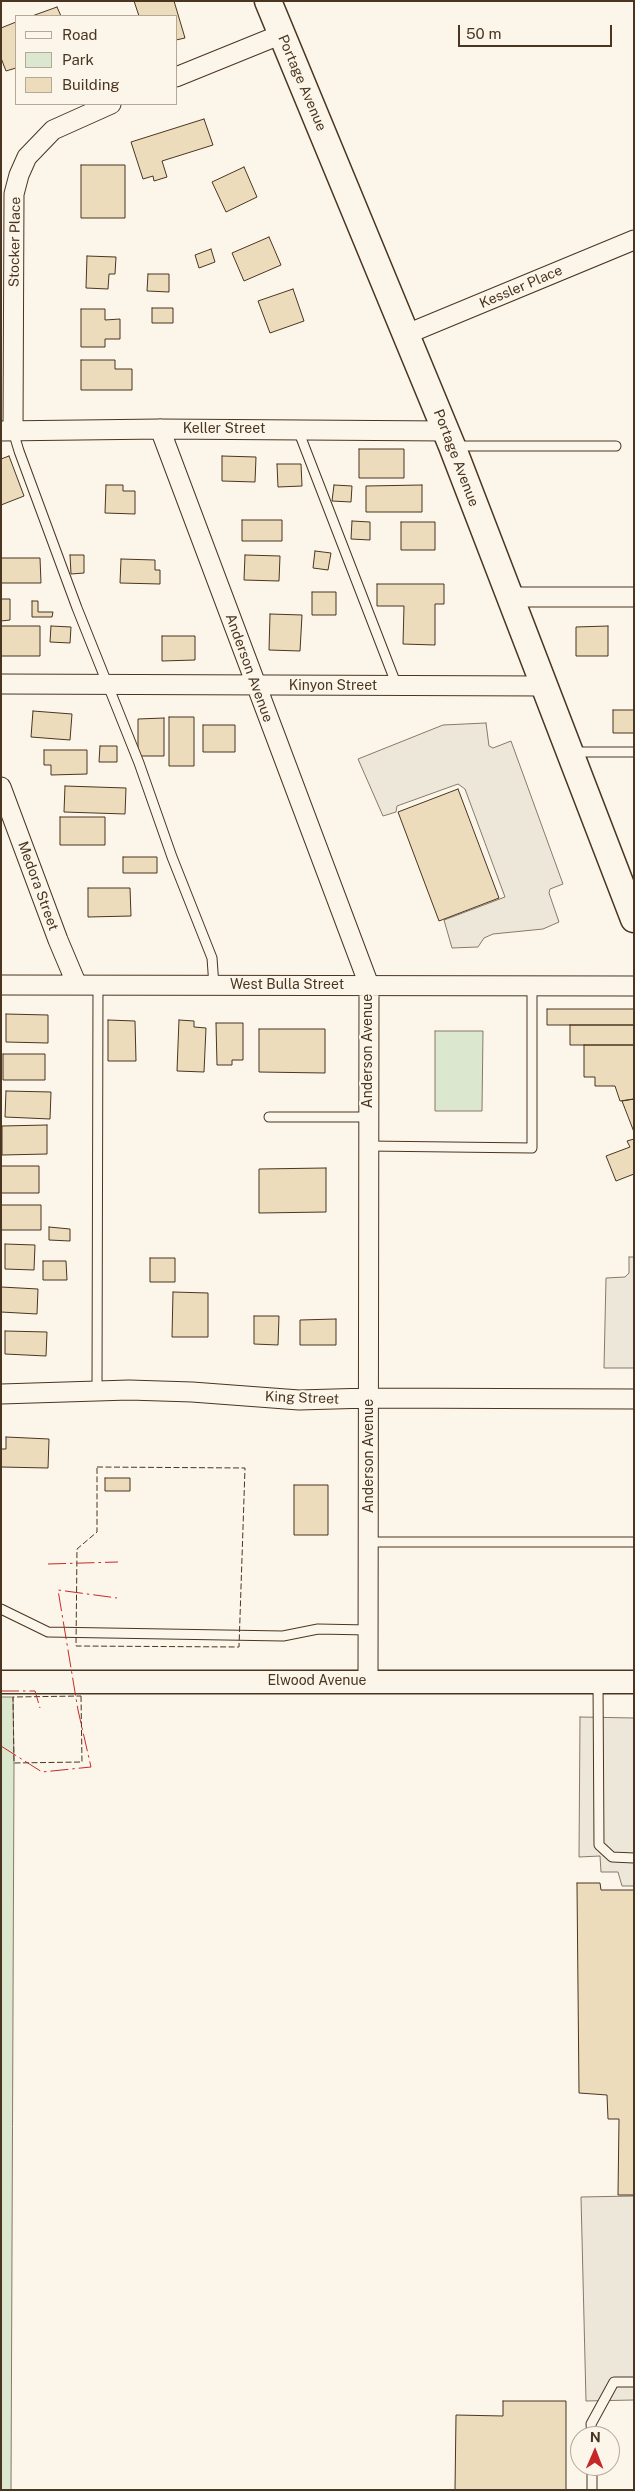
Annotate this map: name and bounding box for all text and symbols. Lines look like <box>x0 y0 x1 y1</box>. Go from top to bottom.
legend <box>15 15 178 105</box>
scale bar <box>460 15 614 47</box>
text: 50 m <box>466 25 501 42</box>
text: Road <box>62 26 98 43</box>
street label: Portage Avenue <box>274 32 330 134</box>
text: Park <box>62 51 94 68</box>
text: Building <box>62 76 120 93</box>
street label: Stocker Place <box>6 197 24 287</box>
street label: Kessler Place <box>477 262 565 312</box>
street label: Portage Avenue <box>430 407 482 509</box>
street label: Keller Street <box>183 421 265 437</box>
street label: Anderson Avenue <box>222 611 276 725</box>
street label: Kinyon Street <box>289 678 377 694</box>
street label: Medora Street <box>14 839 62 933</box>
street label: West Bulla Street <box>230 977 344 993</box>
street label: Anderson Avenue <box>360 994 376 1108</box>
street label: King Street <box>265 1388 339 1408</box>
street label: Anderson Avenue <box>361 1399 377 1513</box>
street label: Elwood Avenue <box>268 1673 366 1689</box>
north arrow <box>570 2426 620 2476</box>
text: N <box>590 2429 601 2445</box>

